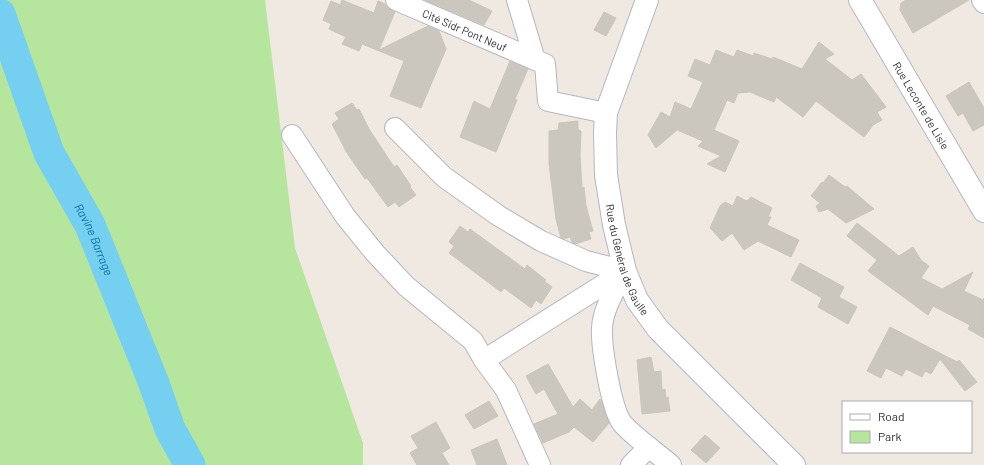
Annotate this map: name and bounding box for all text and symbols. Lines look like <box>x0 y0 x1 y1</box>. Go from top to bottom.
street label: Cité Sidr Pont Neuf <box>421 6 509 53</box>
street label: Rue Leconte de Lisle <box>891 59 953 151</box>
water label: Ravine Barrage <box>72 201 117 277</box>
street label: Rue du Général de Gaulle <box>604 203 652 318</box>
legend <box>842 401 972 453</box>
text: Road <box>878 409 905 423</box>
text: Park <box>878 429 902 443</box>

